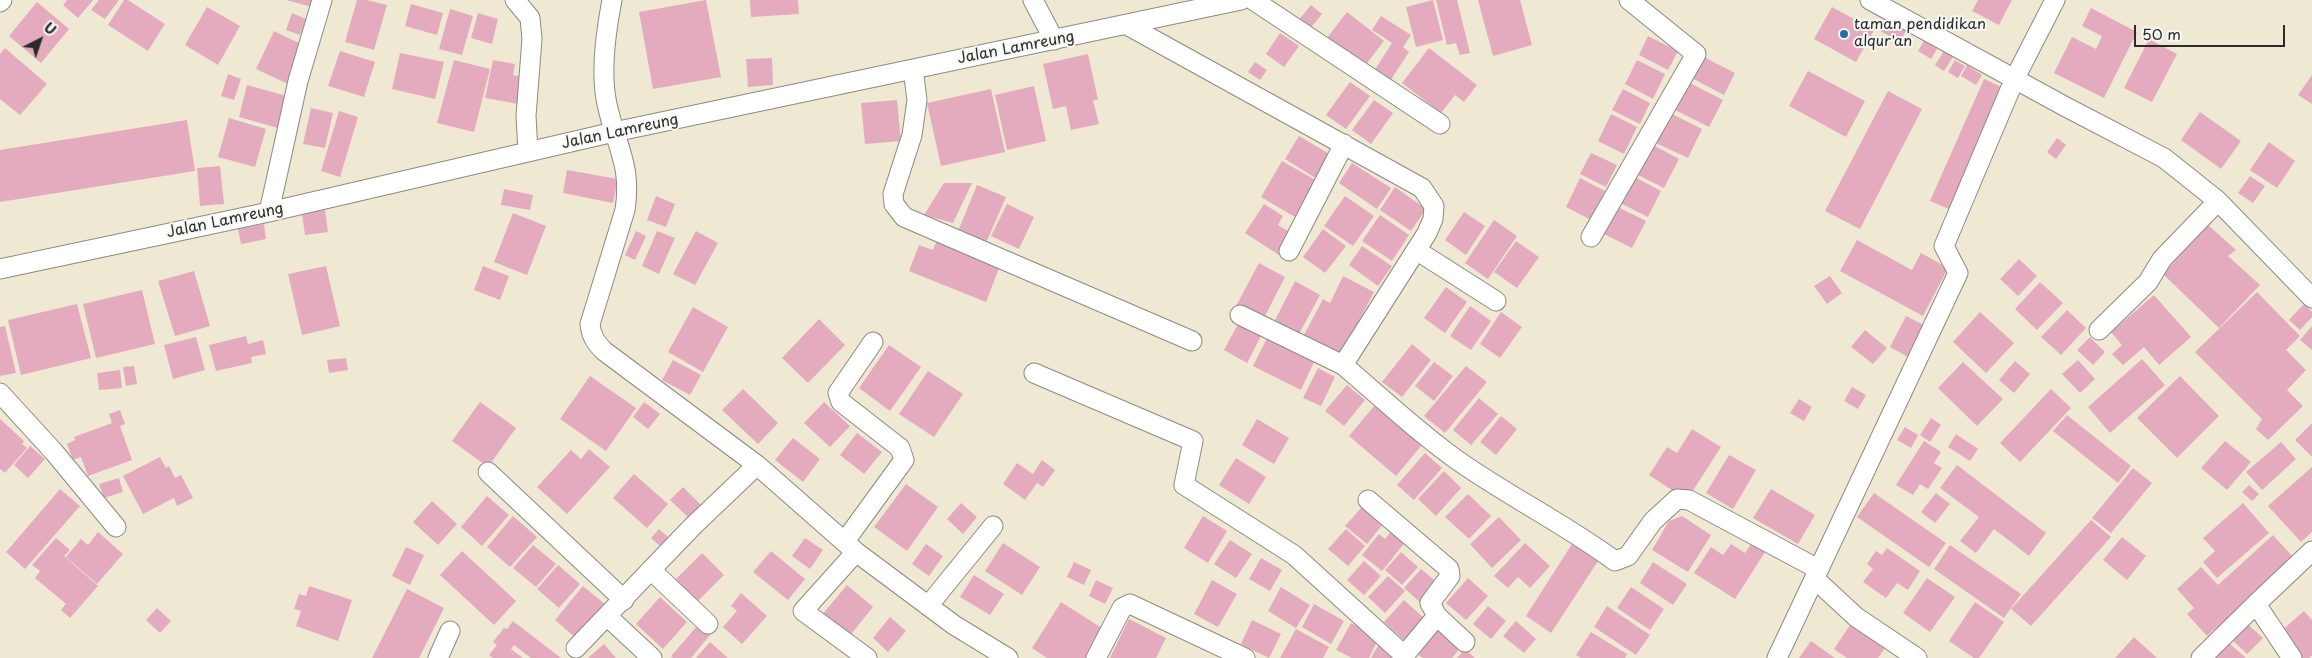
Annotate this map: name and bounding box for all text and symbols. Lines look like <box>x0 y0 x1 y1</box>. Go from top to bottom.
north arrow <box>15 15 65 65</box>
scale bar <box>2137 15 2288 47</box>
place label: taman pendidikan alqur'an <box>1854 16 1986 51</box>
text: U <box>39 17 61 40</box>
text: 50 m <box>2142 22 2181 45</box>
street label: Jalan Lamreung <box>956 28 1076 68</box>
marker: taman pendidikan alqur'an <box>1838 28 1850 40</box>
street label: Jalan Lamreung <box>560 111 680 153</box>
street label: Jalan Lamreung <box>165 200 285 242</box>

